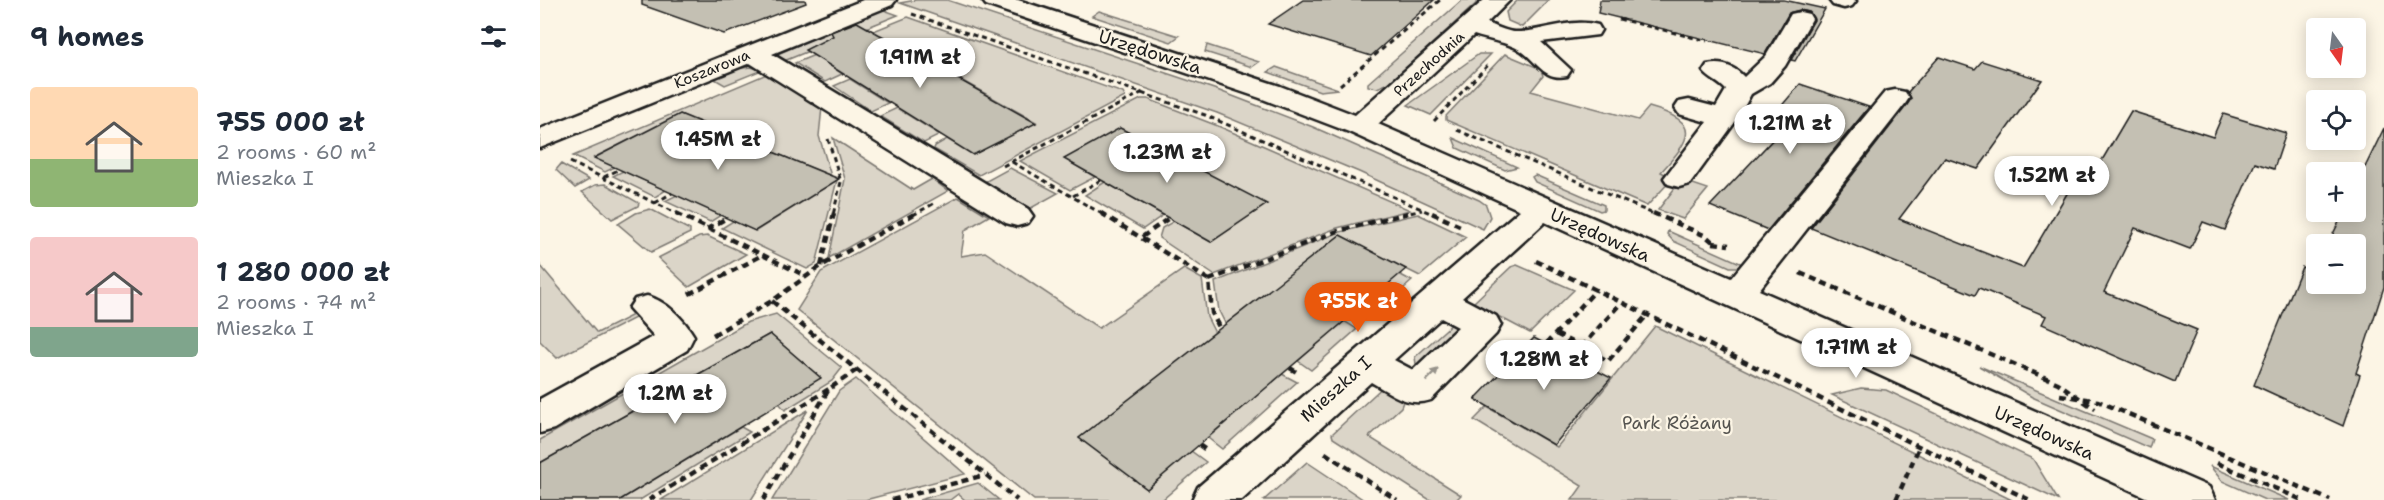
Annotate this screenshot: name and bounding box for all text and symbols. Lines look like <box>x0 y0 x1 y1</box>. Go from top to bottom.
north arrow <box>2306 18 2366 78</box>
map controls <box>2306 18 2366 294</box>
text: 9 homes <box>30 19 144 54</box>
icon: filters <box>477 20 510 53</box>
street label: Urzędowska <box>1095 24 1205 80</box>
street label: Przechodnia <box>1389 26 1469 101</box>
pin: 1.91M zł <box>858 38 982 89</box>
street label: Koszarowa <box>671 44 754 93</box>
text: 1.91M zł <box>879 44 961 70</box>
button: locate <box>2306 90 2366 150</box>
text: 755 000 zł <box>216 104 364 139</box>
pin: 1.21M zł <box>1728 104 1852 155</box>
text: 1.21M zł <box>1748 110 1832 136</box>
icon: home <box>78 111 150 183</box>
pin: 1.45M zł <box>656 120 780 171</box>
text: 1.45M zł <box>675 126 761 152</box>
pin: 1.23M zł <box>1105 133 1229 184</box>
text: 2 rooms · 60 m² <box>216 139 376 165</box>
text: 1.23M zł <box>1122 139 1212 165</box>
pin: 1.52M zł <box>1990 156 2114 207</box>
text: 1.52M zł <box>2008 162 2096 188</box>
button: + <box>2306 162 2366 222</box>
text: Mieszka I <box>216 165 314 191</box>
street label: Urzędowska <box>1546 202 1654 268</box>
button: − <box>2306 234 2366 294</box>
text: 1 280 000 zł <box>216 254 390 289</box>
icon: home <box>78 261 150 333</box>
pin: 755K zł <box>1303 282 1413 333</box>
text: 755K zł <box>1318 288 1398 314</box>
text: 2 rooms · 74 m² <box>216 289 376 315</box>
text: Mieszka I <box>216 315 314 341</box>
pin: 1.71M zł <box>1794 328 1918 379</box>
text: 1.71M zł <box>1815 334 1897 360</box>
pin: 1.28M zł <box>1482 340 1606 391</box>
text: 1.28M zł <box>1499 346 1589 372</box>
street label: Mieszka I <box>1295 351 1377 427</box>
one-way arrow <box>1425 369 1439 383</box>
pin: 1.2M zł <box>620 374 730 425</box>
text: 1.2M zł <box>637 380 713 406</box>
street label: Urzędowska <box>1990 400 2098 466</box>
park label: Park Różany <box>1622 411 1732 435</box>

